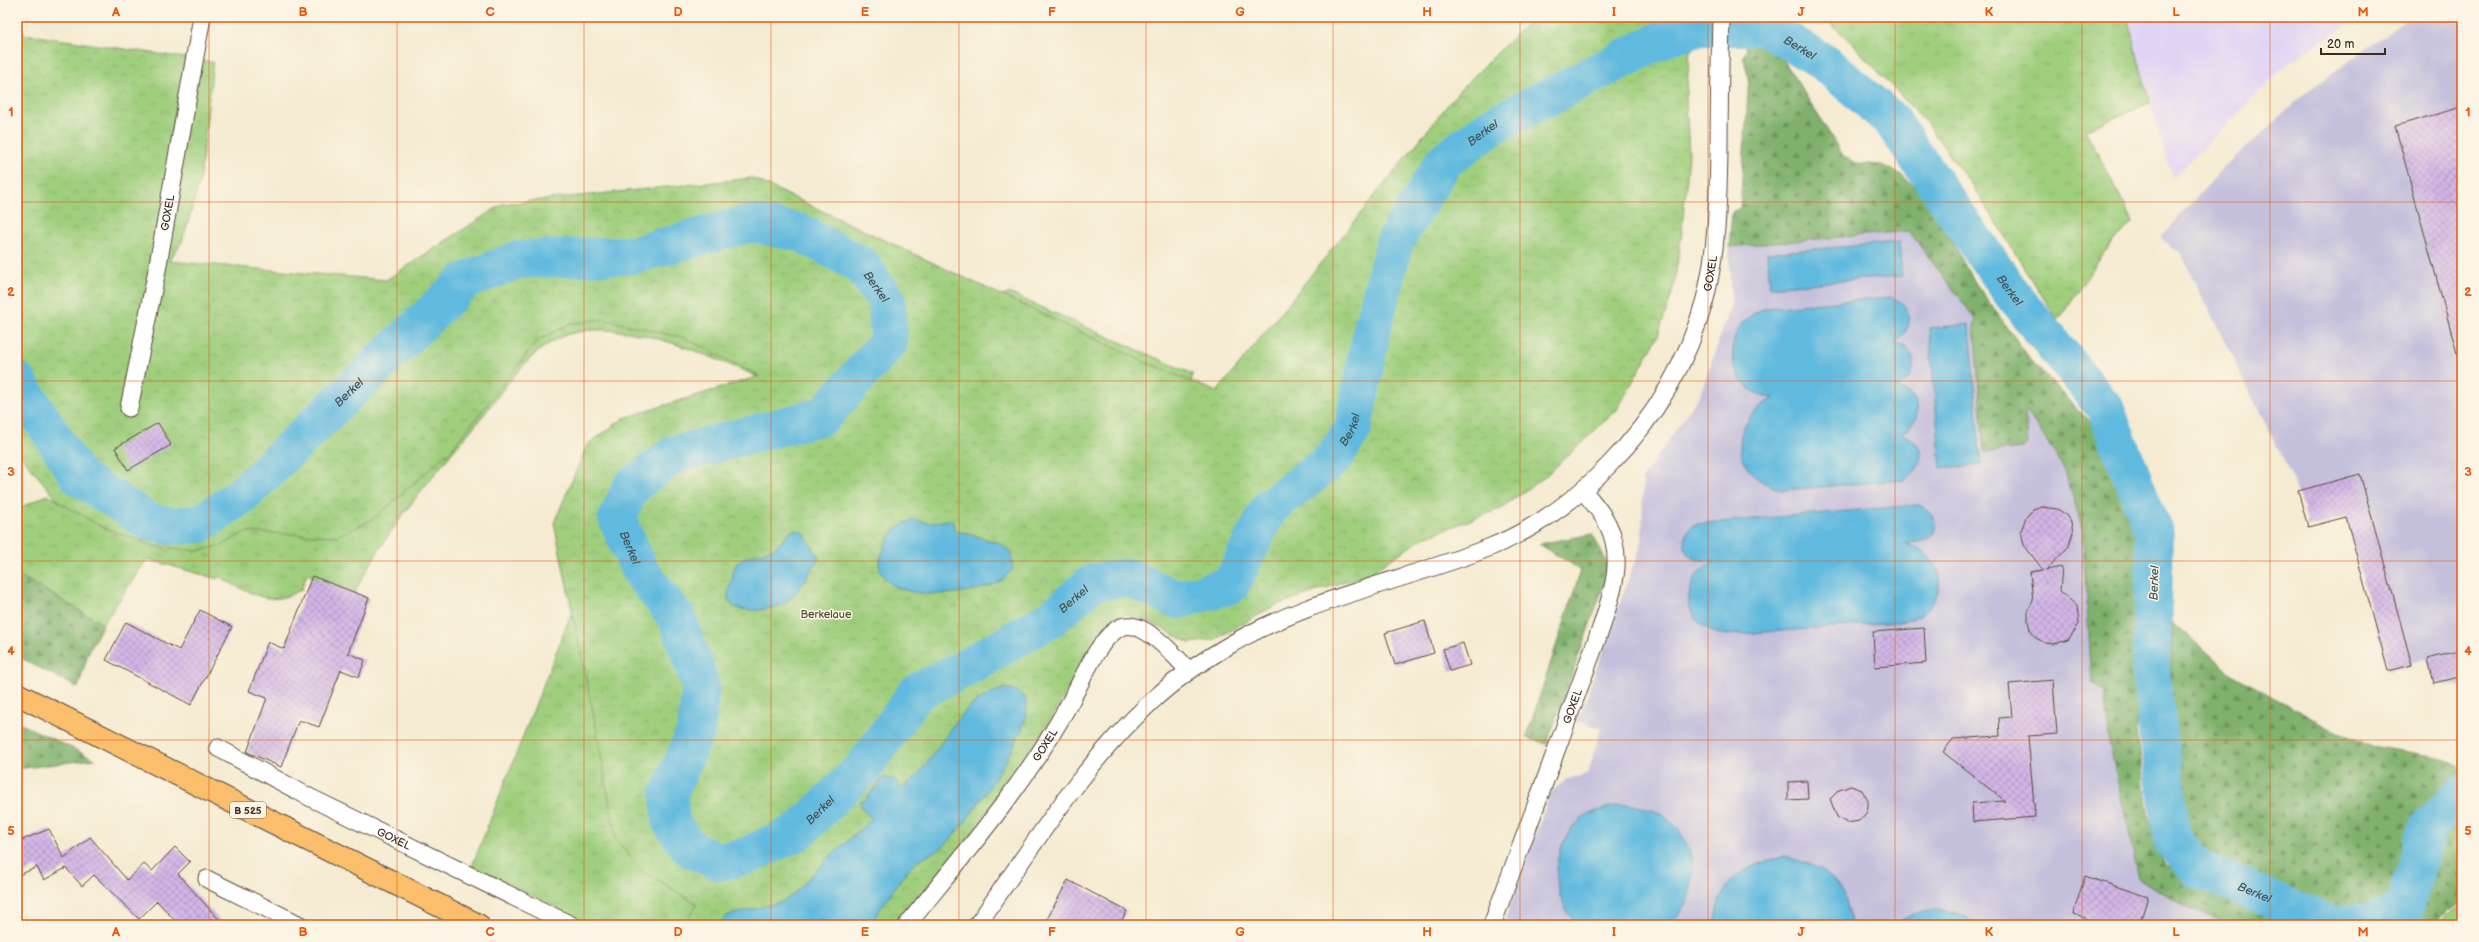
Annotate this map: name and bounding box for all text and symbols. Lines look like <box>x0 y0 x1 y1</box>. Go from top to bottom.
text: A <box>111 4 120 20</box>
text: B <box>298 4 308 20</box>
text: C <box>485 4 495 20</box>
text: D <box>673 4 683 20</box>
text: E <box>861 4 870 20</box>
text: F <box>1048 4 1056 20</box>
text: G <box>1235 4 1245 20</box>
text: H <box>1422 4 1432 20</box>
text: I <box>1612 4 1616 20</box>
text: J <box>1797 4 1805 20</box>
text: K <box>1985 4 1994 20</box>
text: L <box>2172 4 2180 20</box>
text: M <box>2357 4 2369 20</box>
scale bar <box>2321 30 2385 56</box>
water label: Berkel <box>1781 33 1819 64</box>
text: 20 m <box>2327 37 2354 52</box>
text: 1 <box>8 104 14 120</box>
text: 1 <box>2465 104 2471 120</box>
water label: Berkel <box>1464 116 1502 150</box>
street label: GOXEL <box>158 193 177 232</box>
street label: GOXEL <box>1701 254 1720 293</box>
water label: Berkel <box>860 268 893 307</box>
water label: Berkel <box>1993 272 2026 310</box>
text: 2 <box>7 284 15 300</box>
text: 2 <box>2464 284 2472 300</box>
water label: Berkel <box>331 375 368 410</box>
water label: Berkel <box>1336 411 1364 449</box>
text: 3 <box>7 464 15 480</box>
text: 3 <box>2464 464 2472 480</box>
water label: Berkel <box>616 529 644 568</box>
water label: Berkel <box>2146 564 2163 601</box>
water label: Berkel <box>1056 582 1093 617</box>
park label: Berkelaue <box>800 608 852 621</box>
text: 4 <box>7 643 15 659</box>
text: 4 <box>2464 643 2472 659</box>
street label: GOXEL <box>1560 687 1585 726</box>
street label: GOXEL <box>1030 726 1061 764</box>
water label: Berkel <box>803 792 839 828</box>
road number: B 525 <box>230 802 266 818</box>
text: 5 <box>7 823 15 839</box>
text: 5 <box>2464 823 2472 839</box>
street label: GOXEL <box>375 825 414 853</box>
water label: Berkel <box>2235 879 2275 907</box>
text: A <box>111 924 120 940</box>
text: B <box>298 924 308 940</box>
text: C <box>485 924 495 940</box>
text: D <box>673 924 683 940</box>
text: E <box>861 924 870 940</box>
text: F <box>1048 924 1056 940</box>
text: G <box>1235 924 1245 940</box>
text: H <box>1422 924 1432 940</box>
text: I <box>1612 924 1616 940</box>
text: J <box>1797 924 1805 940</box>
text: K <box>1985 924 1994 940</box>
text: L <box>2172 924 2180 940</box>
text: M <box>2357 924 2369 940</box>

